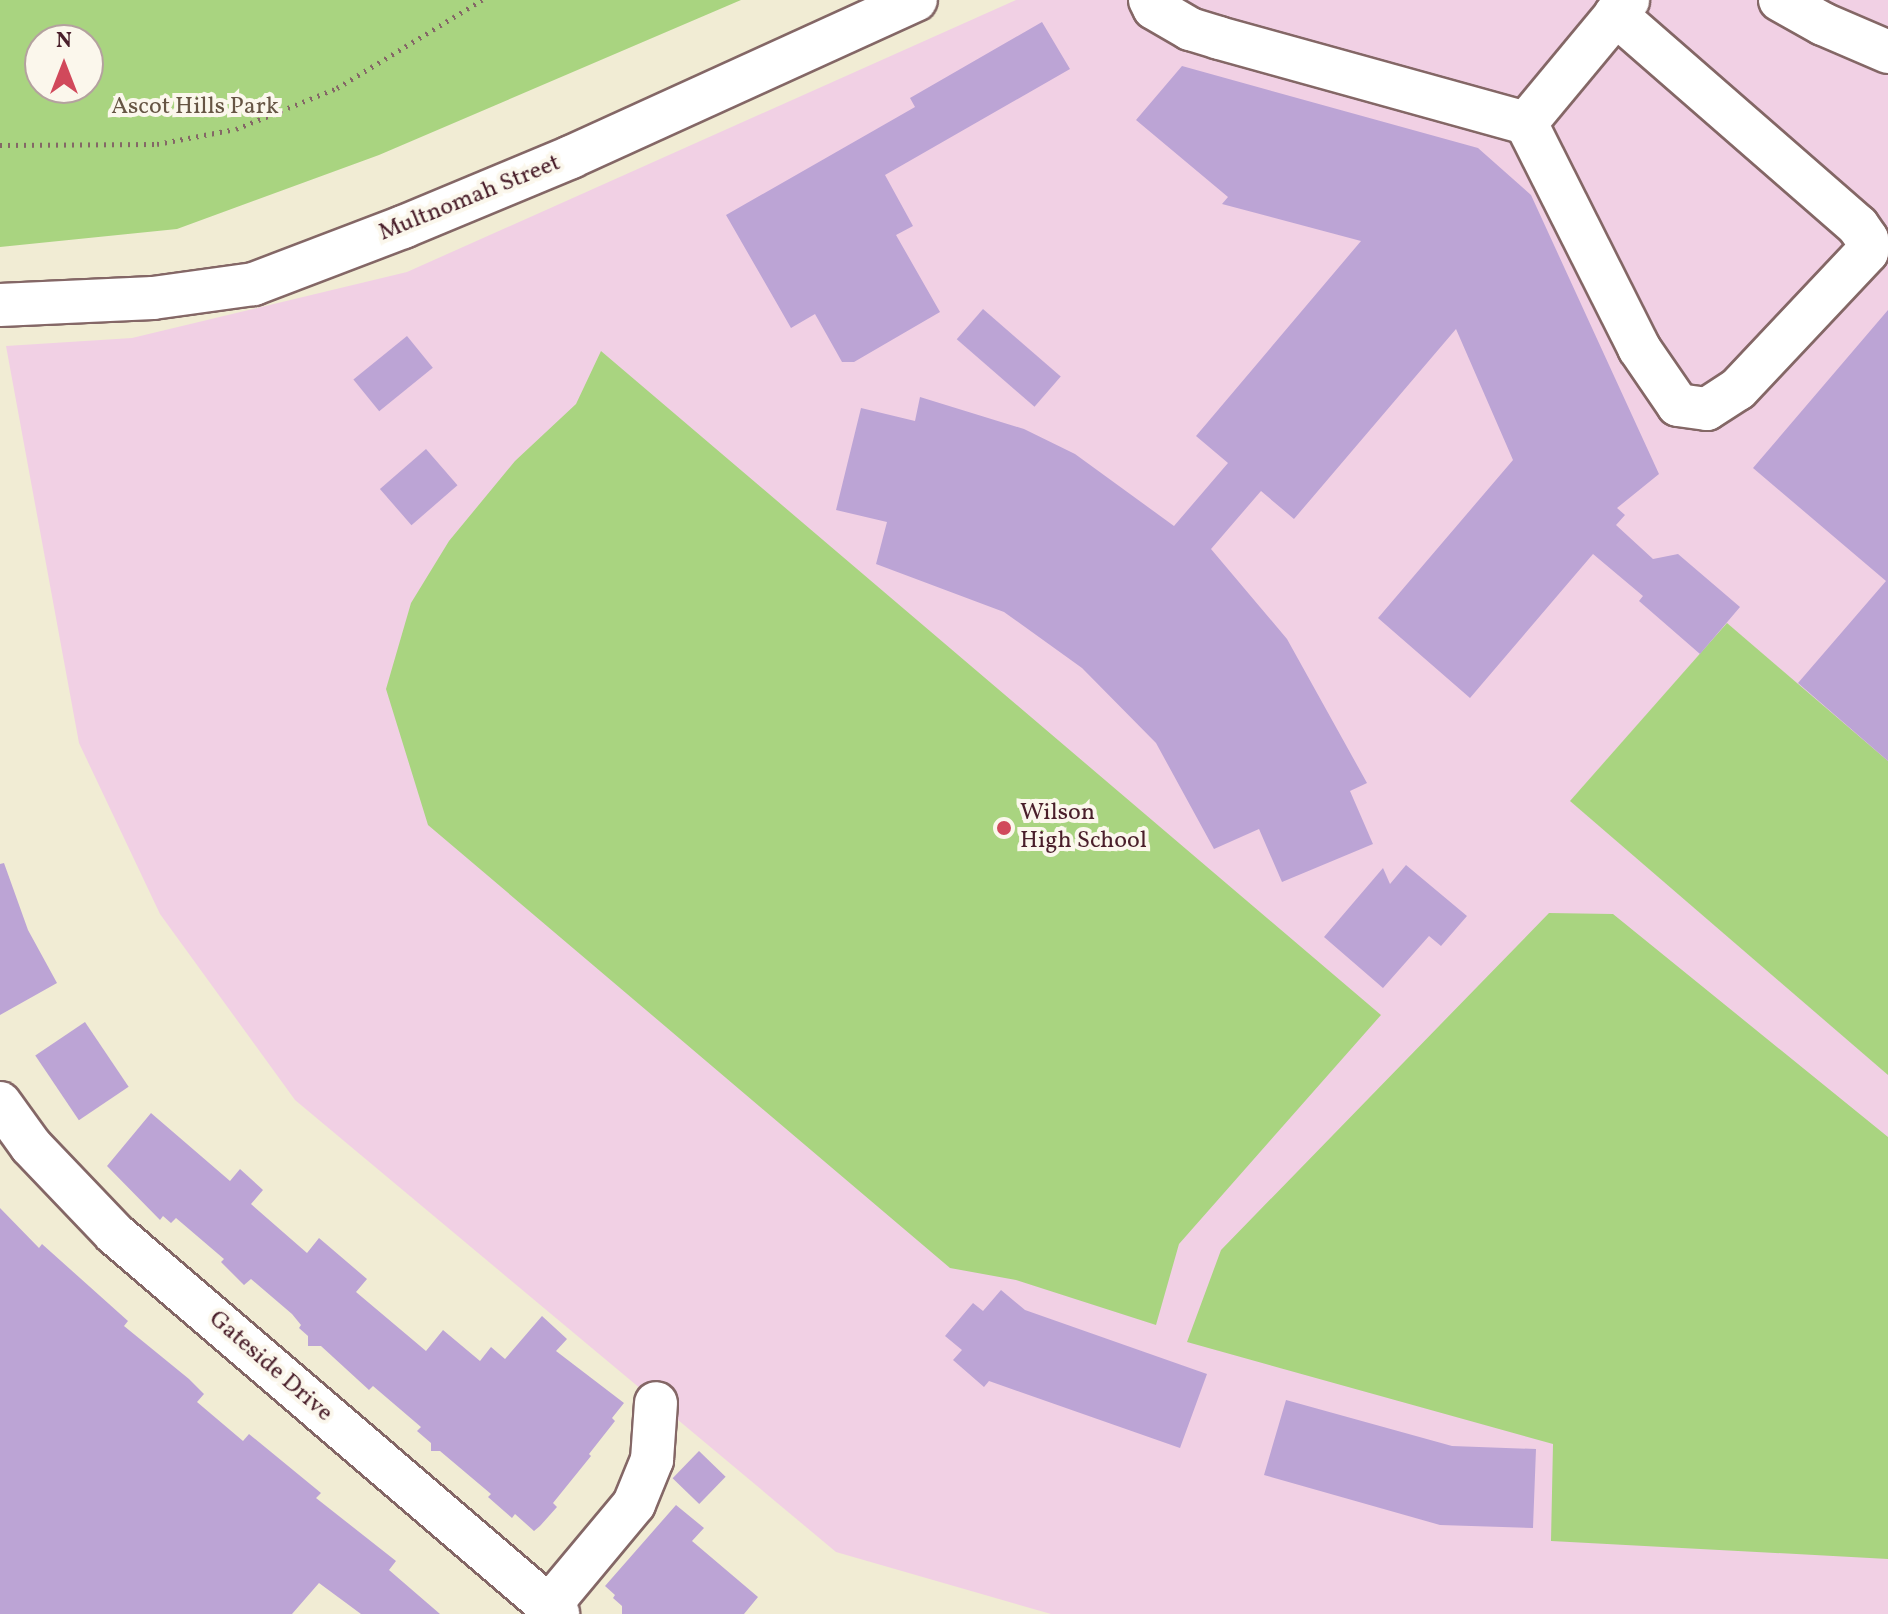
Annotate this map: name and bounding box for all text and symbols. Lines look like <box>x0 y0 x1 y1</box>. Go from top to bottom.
north arrow <box>24 24 104 104</box>
text: N <box>56 26 72 57</box>
park label: Ascot Hills Park <box>111 94 279 122</box>
street label: Multnomah Street <box>375 149 565 249</box>
place label: Wilson High School <box>1020 800 1147 856</box>
marker: Wilson High School <box>995 819 1013 837</box>
street label: Gateside Drive <box>202 1305 338 1429</box>

